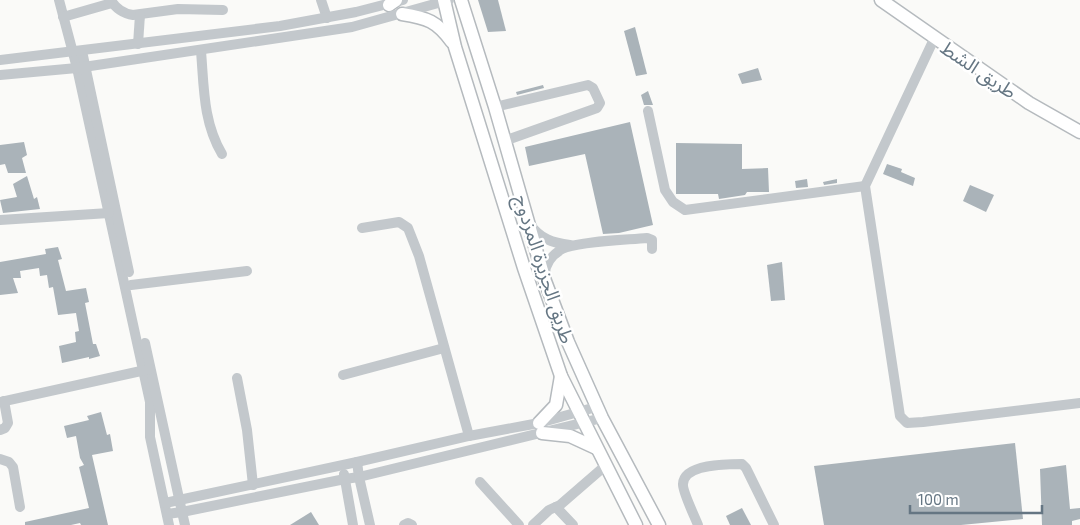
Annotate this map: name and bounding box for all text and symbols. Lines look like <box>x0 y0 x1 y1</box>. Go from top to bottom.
street label: طريق الشط <box>936 35 1021 104</box>
street label: طريق الجزيرة المزدوج <box>507 192 580 347</box>
scale bar <box>910 482 1042 514</box>
text: 100 m <box>918 490 959 508</box>

